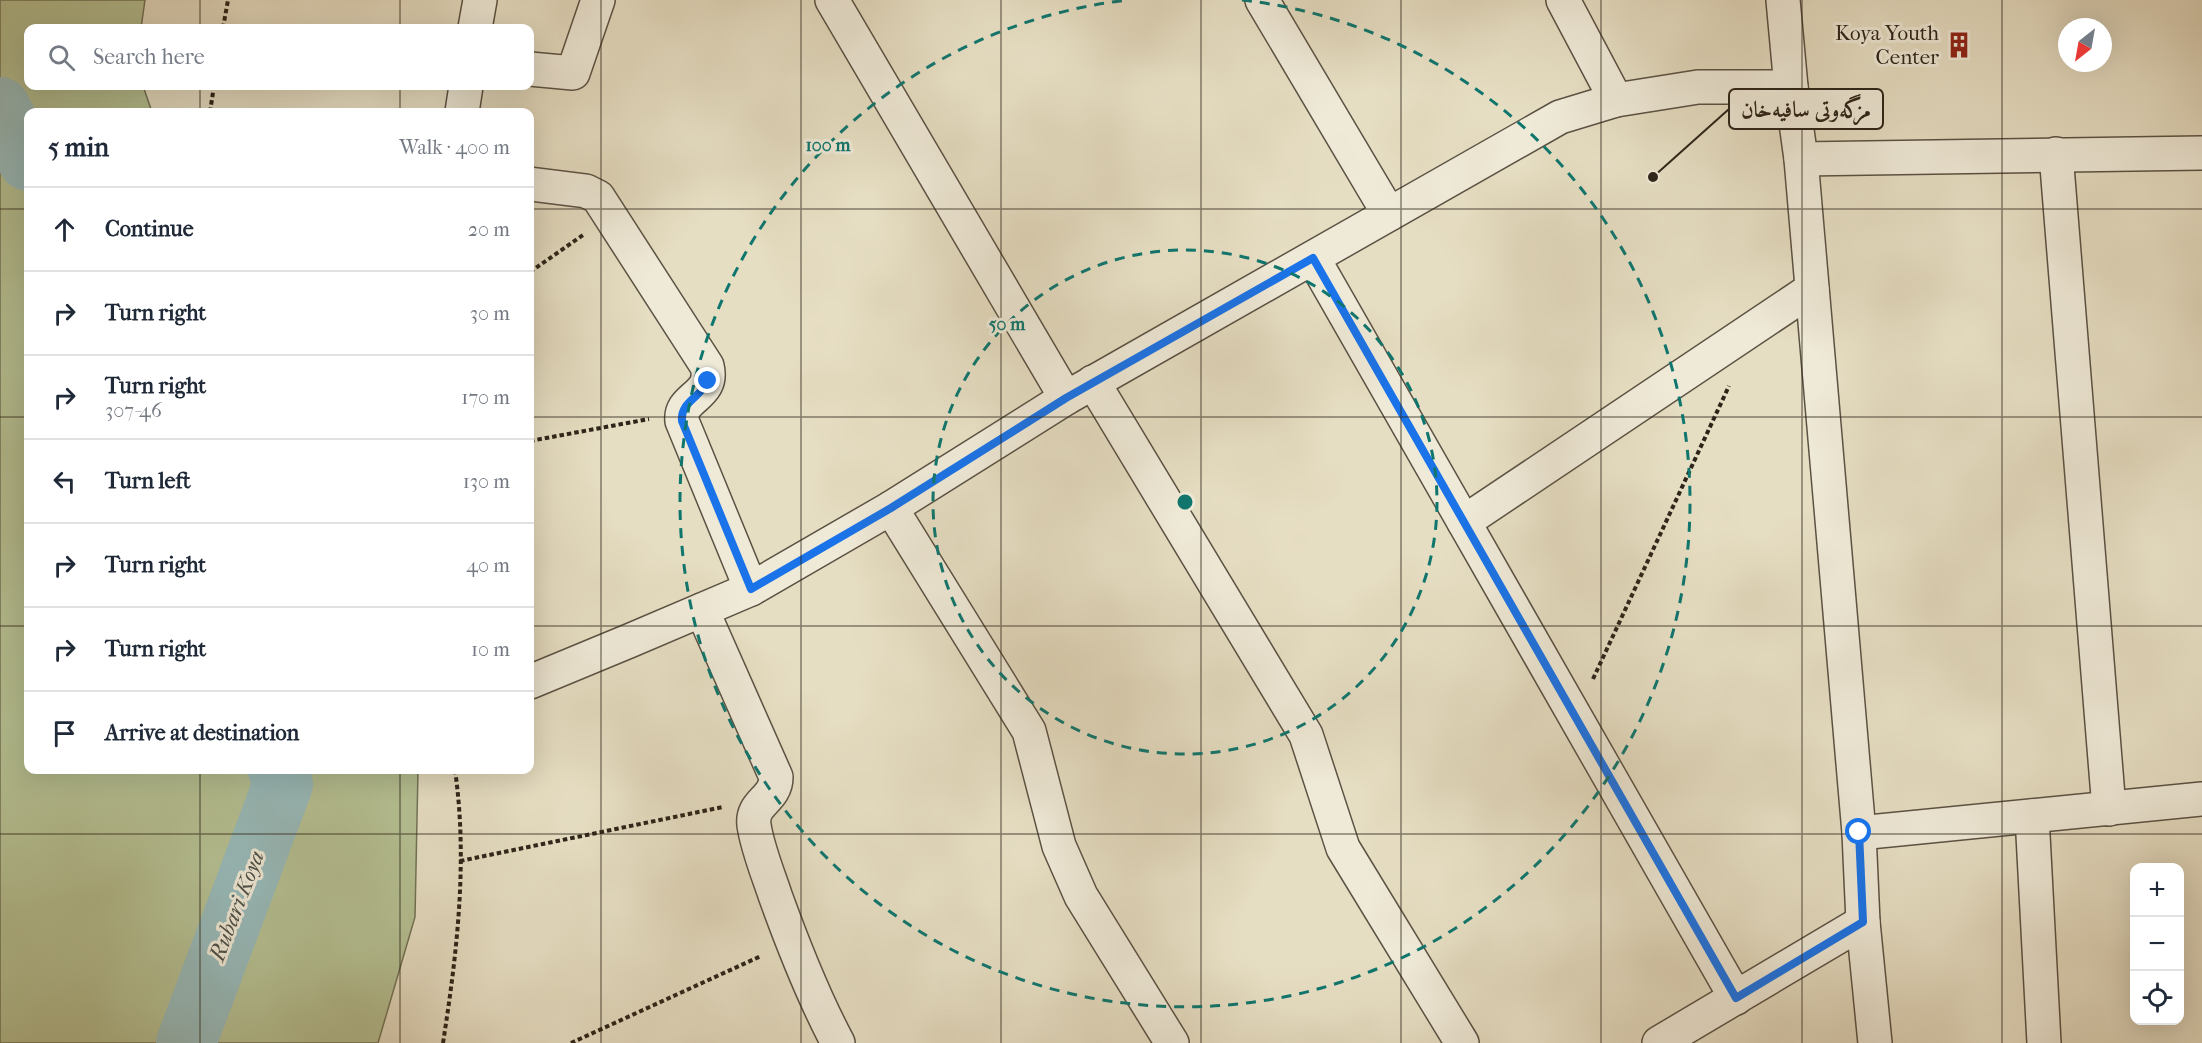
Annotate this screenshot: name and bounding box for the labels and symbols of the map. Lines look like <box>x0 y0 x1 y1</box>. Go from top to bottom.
north arrow <box>2058 18 2112 72</box>
place label: Koya Youth Center <box>1835 21 1939 69</box>
building icon: Koya Youth Center <box>1944 30 1974 60</box>
callout: مزگه‌وتی سافیه‌خان <box>1729 89 1883 129</box>
text: مزگه‌وتی سافیه‌خان <box>1741 93 1871 126</box>
text: 100 m <box>805 135 852 156</box>
text: 50 m <box>989 314 1026 335</box>
route end <box>694 367 720 393</box>
centre of rings <box>1175 492 1195 512</box>
route start <box>1845 818 1871 844</box>
water label: Rubari Koya <box>203 847 270 967</box>

